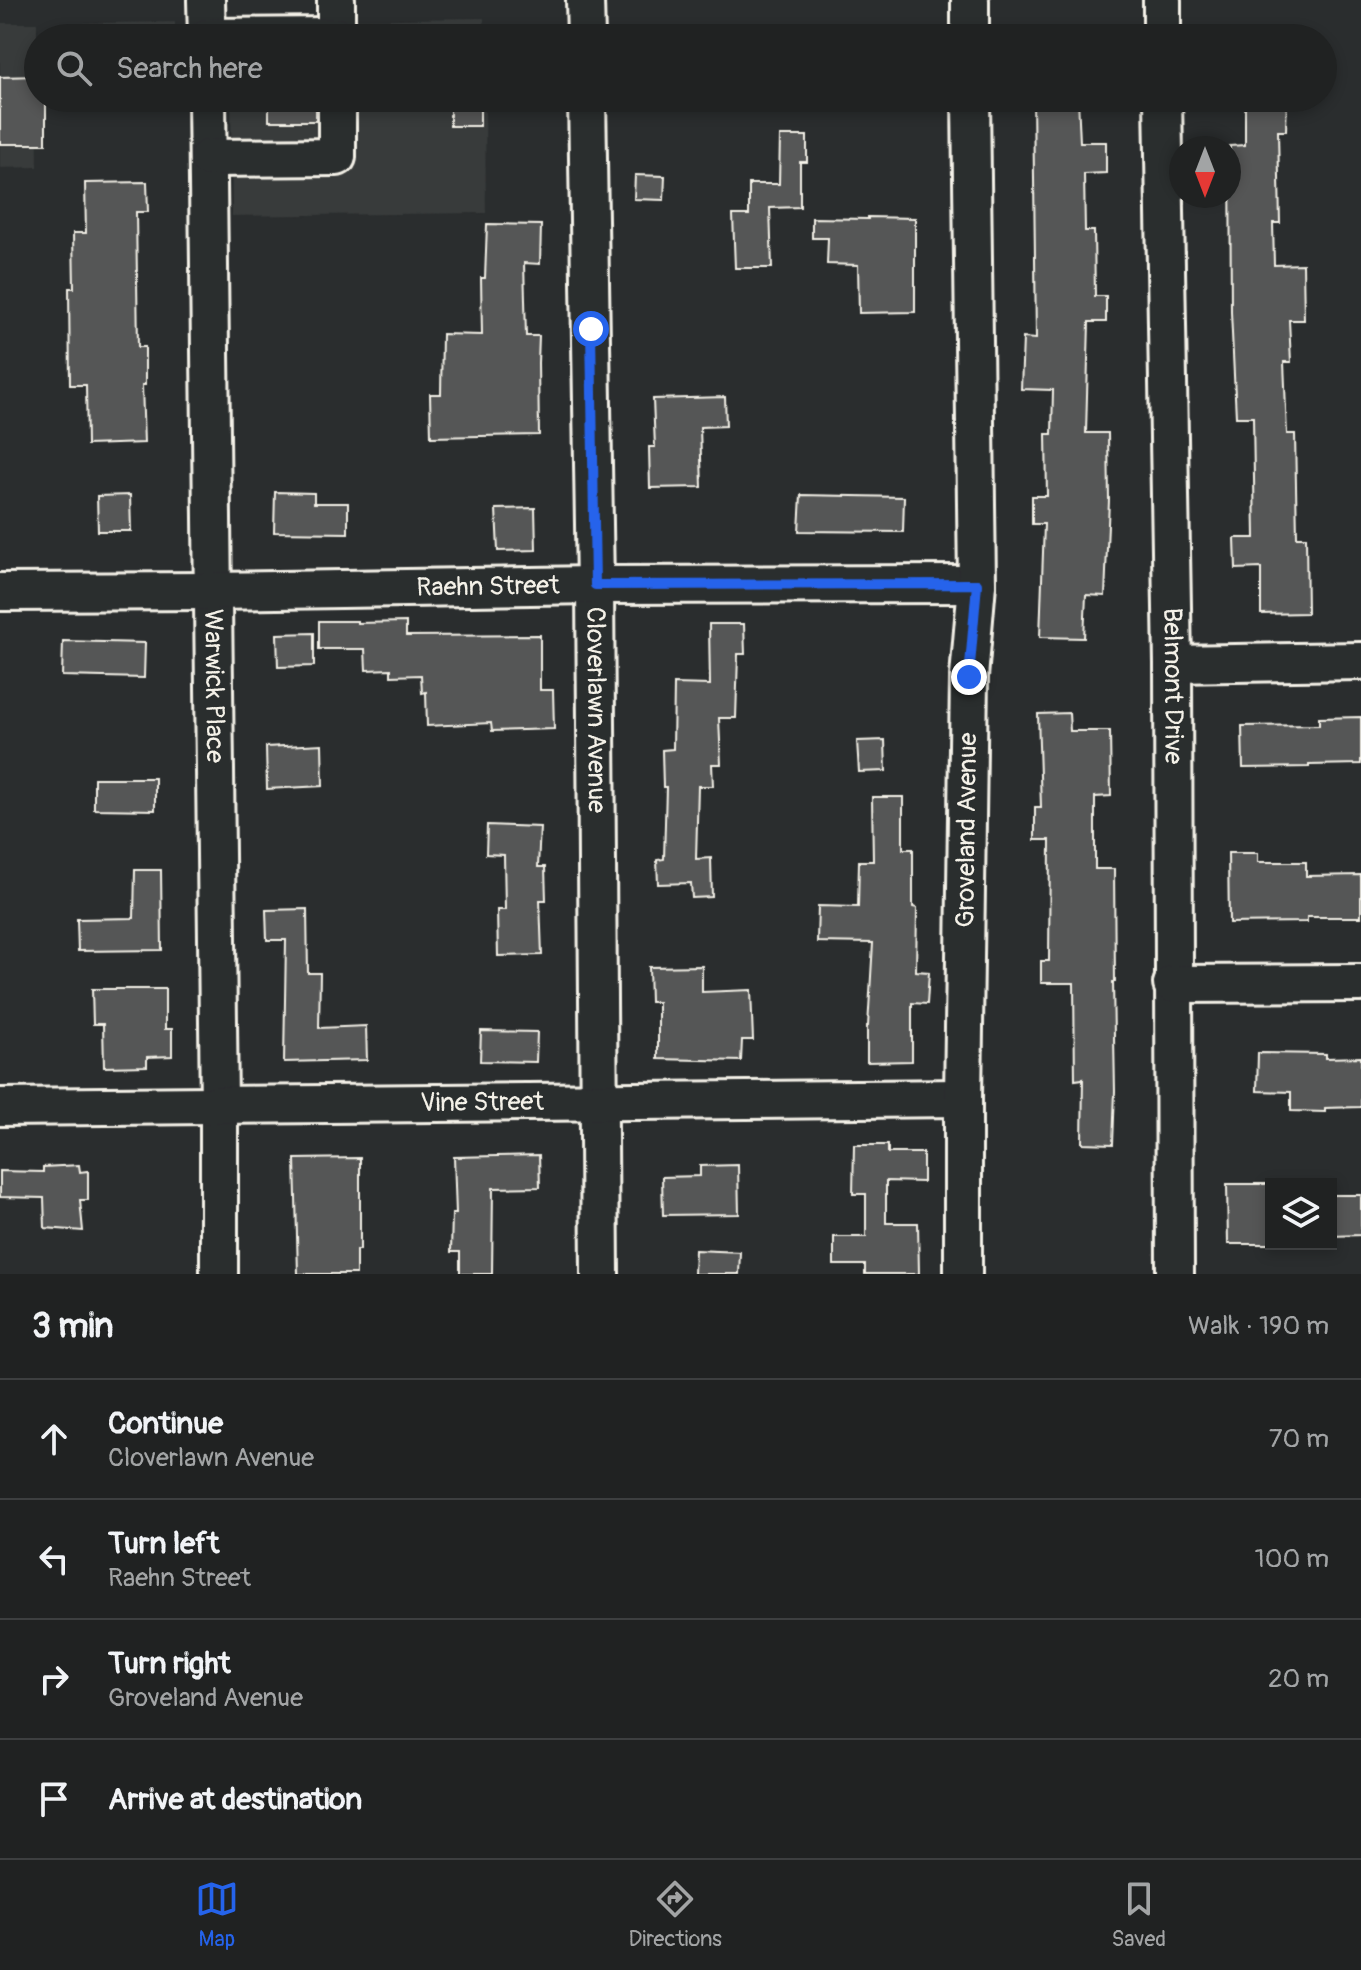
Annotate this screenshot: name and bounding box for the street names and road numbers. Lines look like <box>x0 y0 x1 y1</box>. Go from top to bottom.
street label: Raehn Street <box>416 570 560 604</box>
street label: Cloverlawn Avenue <box>579 607 613 813</box>
street label: Belmont Drive <box>1156 607 1189 764</box>
street label: Warwick Place <box>197 609 231 763</box>
street label: Groveland Avenue <box>949 732 984 928</box>
street label: Vine Street <box>420 1086 545 1119</box>

